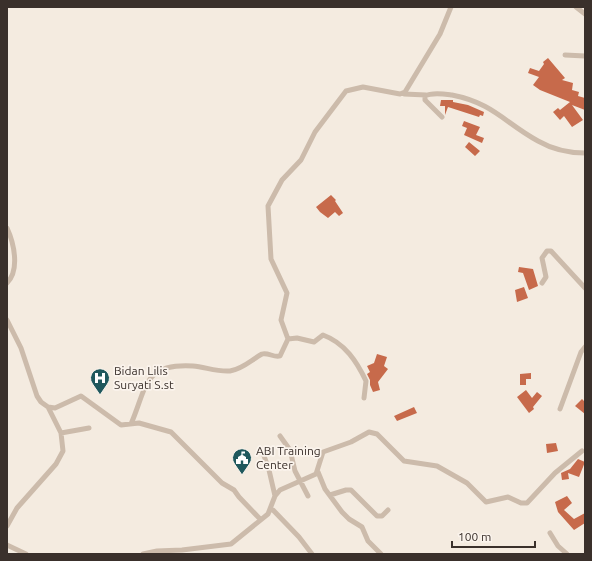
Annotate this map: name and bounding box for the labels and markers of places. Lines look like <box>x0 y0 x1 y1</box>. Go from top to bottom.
place label: Bidan Lilis Suryati S.st <box>114 364 174 391</box>
hospital icon: Bidan Lilis Suryati S.st <box>89 367 111 395</box>
place label: ABI Training Center <box>256 444 321 471</box>
public building icon: ABI Training Center <box>231 447 253 475</box>

